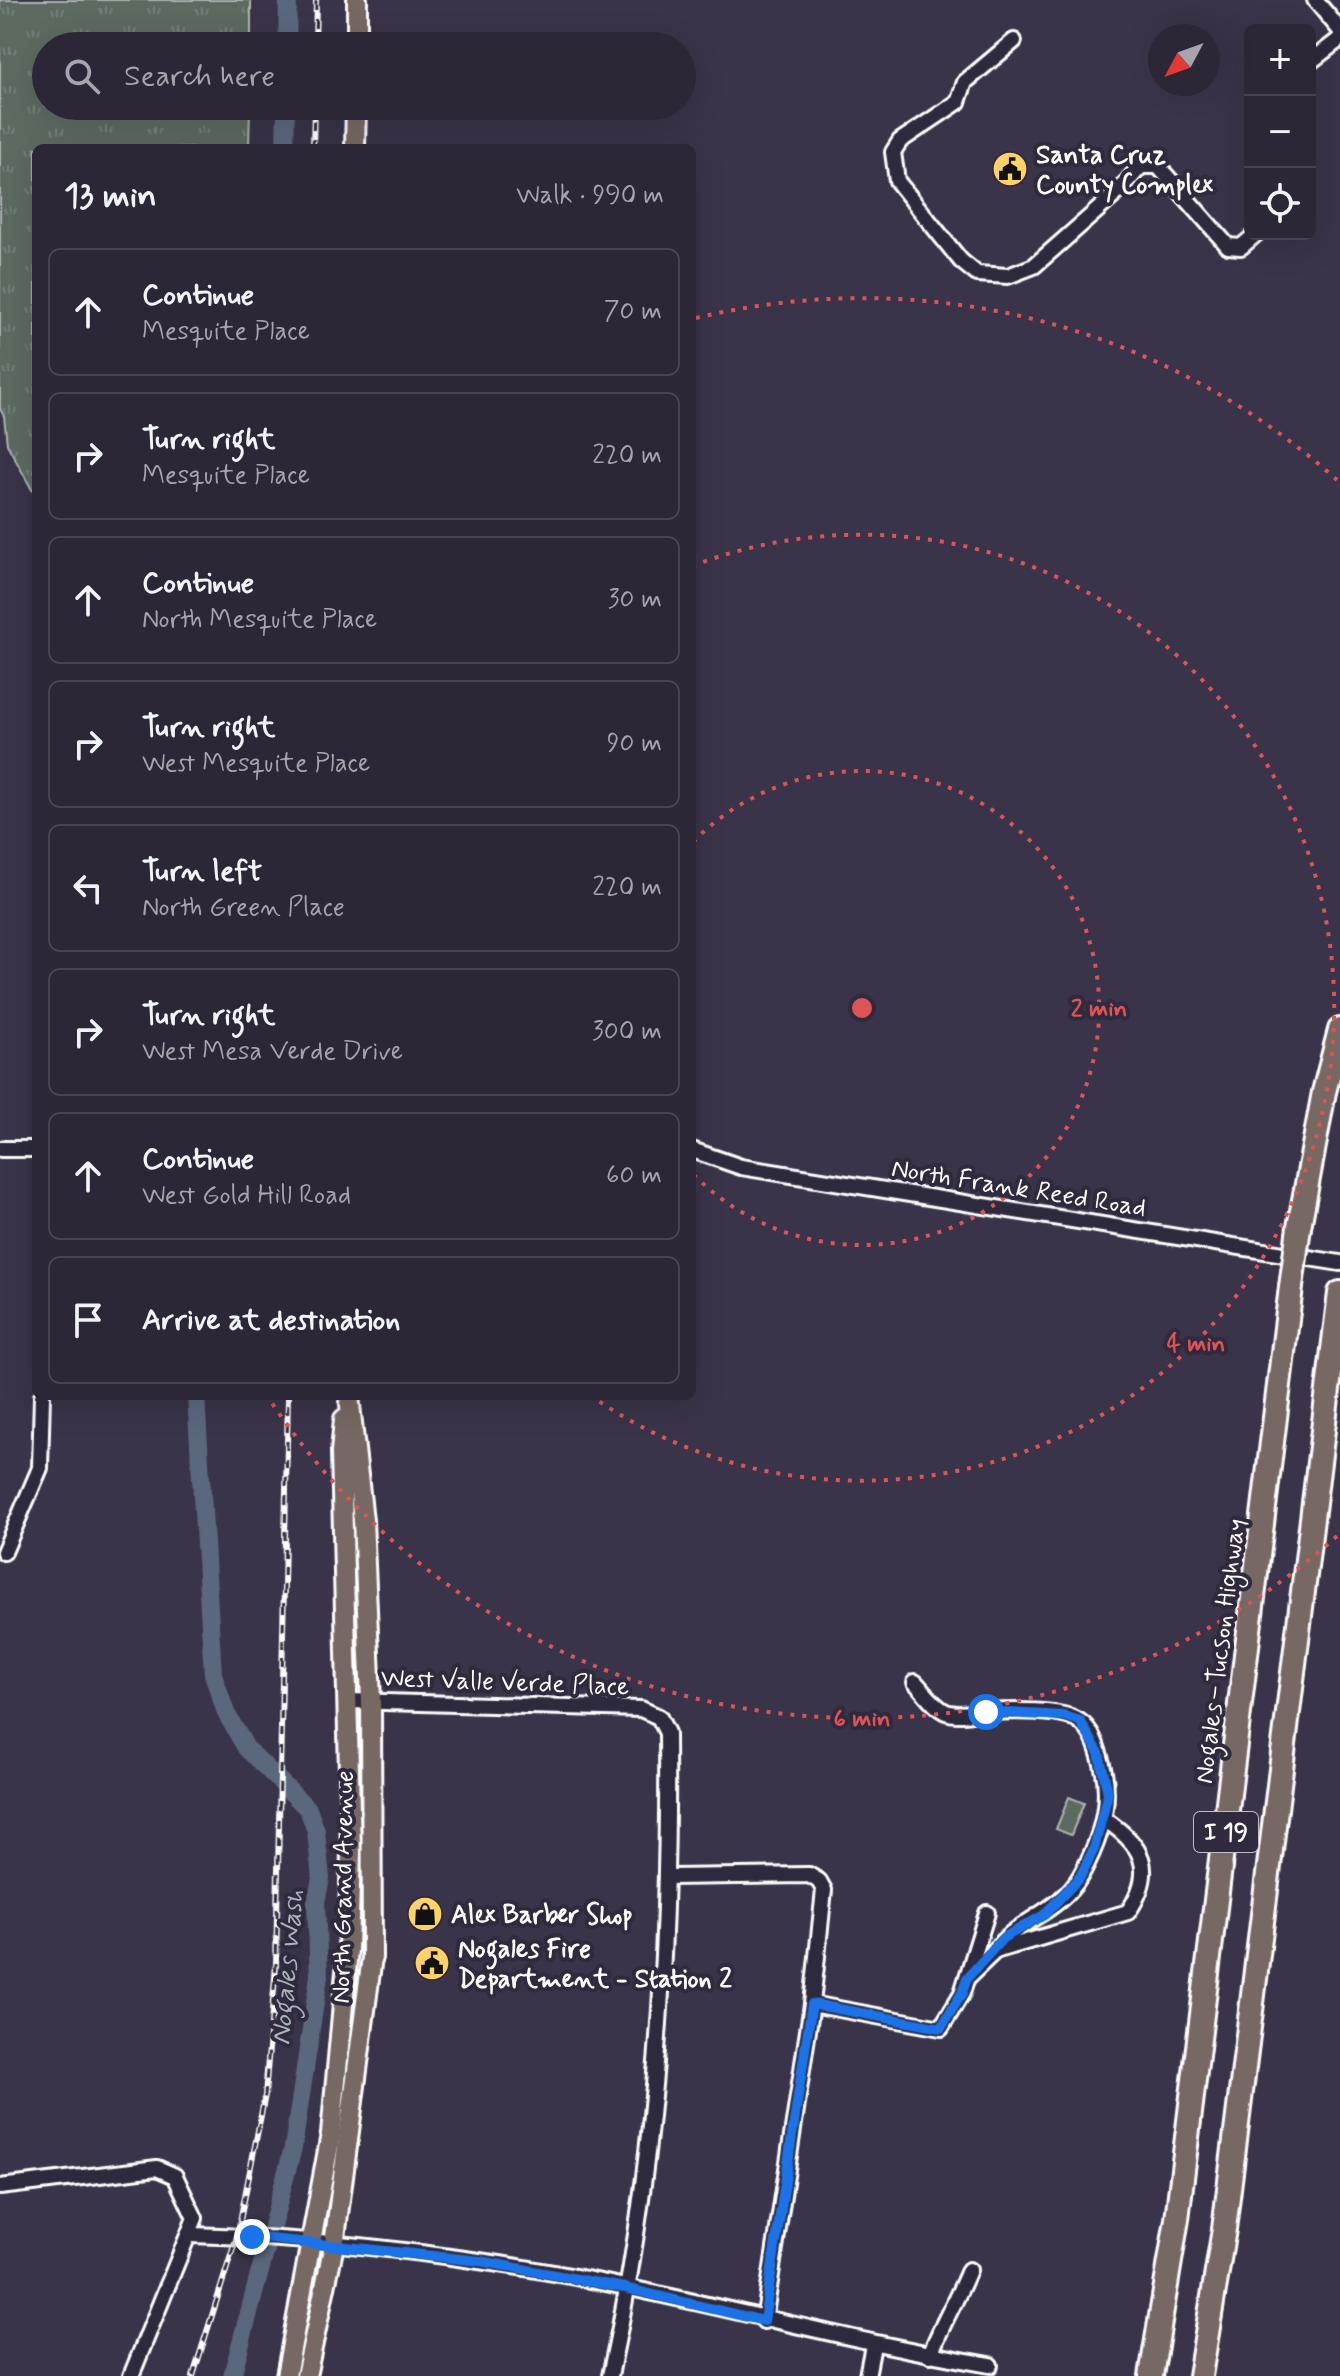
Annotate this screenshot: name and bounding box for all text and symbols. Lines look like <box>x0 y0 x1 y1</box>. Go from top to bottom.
north arrow <box>1148 24 1220 96</box>
map controls <box>1244 24 1316 240</box>
button: + <box>1244 24 1316 96</box>
search box <box>32 32 696 120</box>
icon: search <box>60 54 104 98</box>
text: Search here <box>124 57 275 96</box>
button: − <box>1244 96 1316 168</box>
place label: Santa Cruz County Complex <box>1036 139 1214 203</box>
public building icon: Santa Cruz County Complex <box>991 150 1029 188</box>
button: locate <box>1244 168 1316 240</box>
text: 13 min <box>64 174 157 219</box>
text: Walk · 990 m <box>516 179 664 213</box>
text: Continue <box>142 276 254 315</box>
icon: ahead <box>66 290 110 334</box>
text: 70 m <box>604 295 662 329</box>
text: Mesquite Place <box>142 315 310 349</box>
text: Turn right <box>142 420 275 459</box>
icon: right <box>66 434 110 478</box>
text: 220 m <box>592 439 662 473</box>
text: Mesquite Place <box>142 459 310 493</box>
text: Continue <box>142 564 254 603</box>
icon: ahead <box>66 578 110 622</box>
text: 30 m <box>608 583 662 617</box>
text: North Mesquite Place <box>142 603 377 637</box>
text: Turn right <box>142 708 275 747</box>
icon: right <box>66 722 110 766</box>
text: 90 m <box>607 727 662 761</box>
text: West Mesquite Place <box>142 747 370 781</box>
text: Turn left <box>142 852 262 891</box>
icon: left <box>66 866 110 910</box>
text: 220 m <box>592 871 662 905</box>
text: North Green Place <box>142 891 345 925</box>
centre of rings <box>848 994 876 1022</box>
text: 2 min <box>1071 994 1127 1025</box>
text: Turn right <box>142 996 275 1035</box>
icon: right <box>66 1010 110 1054</box>
text: 300 m <box>592 1015 662 1049</box>
text: West Mesa Verde Drive <box>142 1035 403 1069</box>
text: Continue <box>142 1140 254 1179</box>
street label: North Frank Reed Road <box>889 1152 1148 1226</box>
icon: ahead <box>66 1154 110 1198</box>
text: 60 m <box>606 1159 662 1193</box>
text: West Gold Hill Road <box>142 1179 351 1213</box>
icon: arrive <box>66 1298 110 1342</box>
text: Arrive at destination <box>142 1301 400 1340</box>
text: 4 min <box>1167 1329 1225 1360</box>
street label: Nogales–Tucson Highway <box>1188 1517 1257 1786</box>
street label: West Valle Verde Place <box>380 1662 630 1704</box>
route start <box>968 1694 1004 1730</box>
text: 6 min <box>834 1704 890 1735</box>
street label: North Grand Avenue <box>325 1770 363 2004</box>
road number: I 19 <box>1194 1812 1258 1852</box>
water label: Nogales Wash <box>263 1888 317 2047</box>
shop icon: Alex Barber Shop <box>406 1895 444 1933</box>
place label: Alex Barber Shop <box>451 1899 633 1933</box>
place label: Nogales Fire Department - Station 2 <box>458 1933 732 1997</box>
public building icon: Nogales Fire Department - Station 2 <box>413 1944 451 1982</box>
route end <box>234 2219 270 2255</box>

